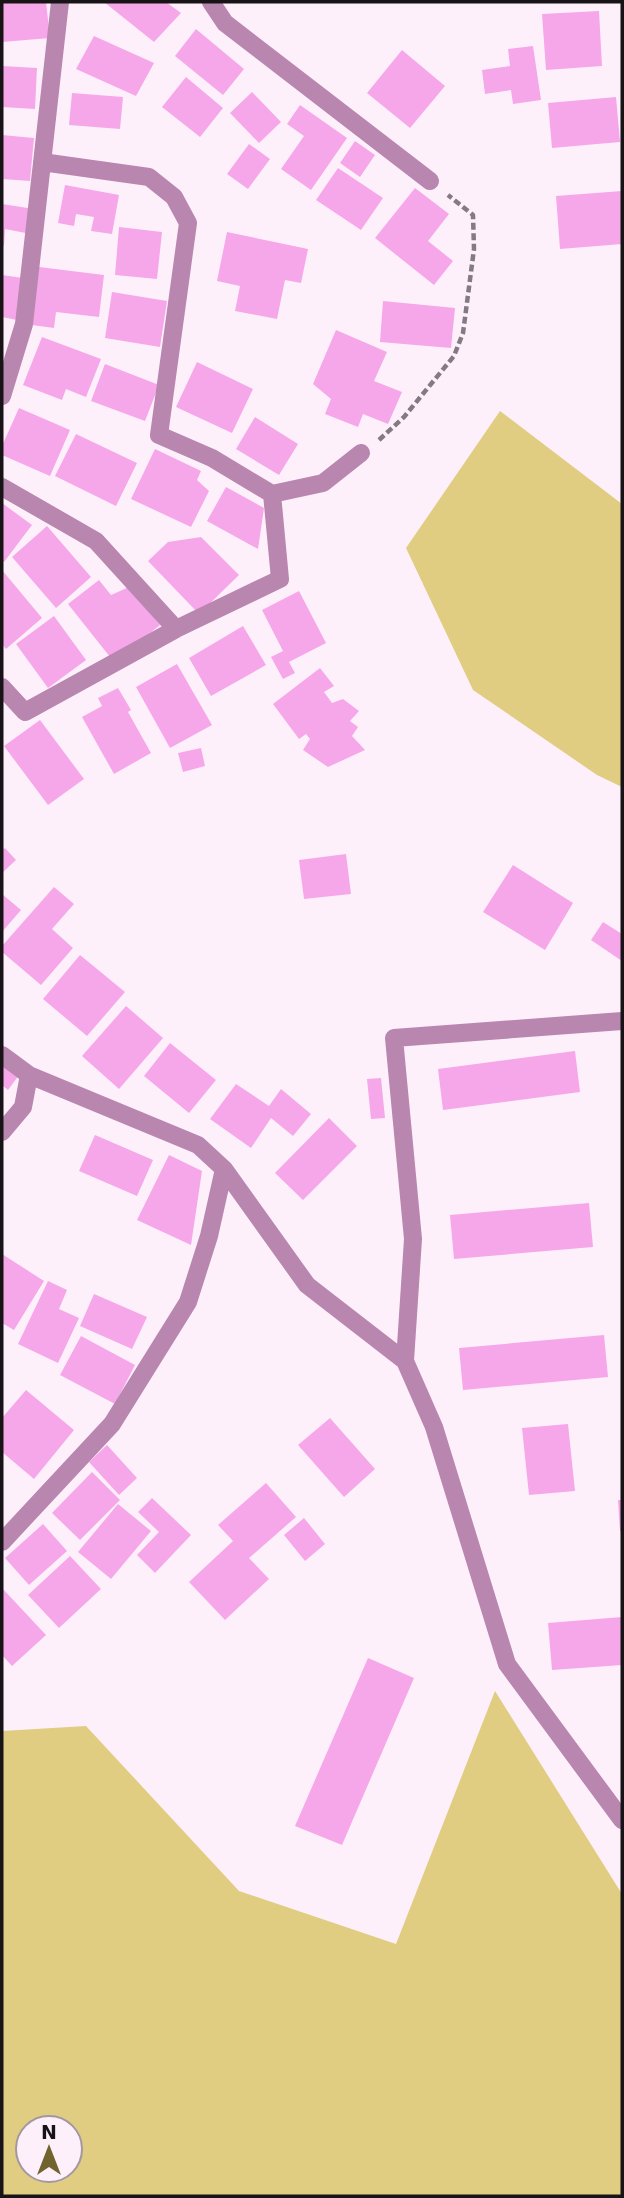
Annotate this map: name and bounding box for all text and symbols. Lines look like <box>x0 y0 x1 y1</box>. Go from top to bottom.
north arrow <box>14 2114 84 2184</box>
text: N <box>41 2121 57 2143</box>

